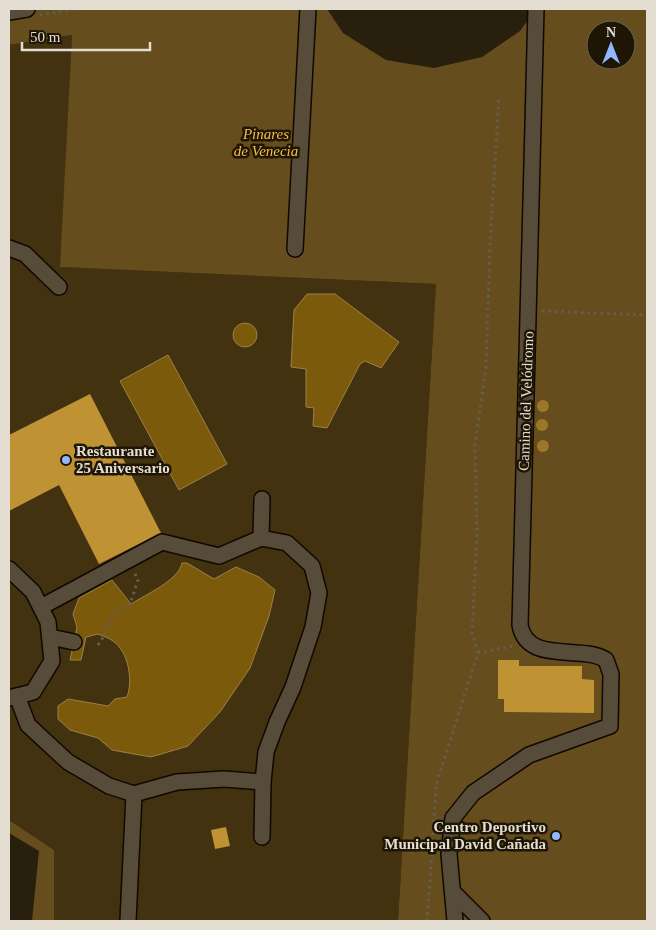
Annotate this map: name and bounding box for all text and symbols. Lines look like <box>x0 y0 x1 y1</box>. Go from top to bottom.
scale bar <box>22 20 150 52</box>
north arrow <box>586 20 636 70</box>
text: N <box>606 25 616 40</box>
text: 50 m <box>30 29 61 45</box>
park label: Pinares de Venecia <box>234 126 298 159</box>
street label: Camino del Velódromo <box>516 331 536 471</box>
place label: Restaurante 25 Aniversario <box>76 443 170 476</box>
marker: Restaurante 25 Aniversario <box>60 454 72 466</box>
place label: Centro Deportivo Municipal David Cañada <box>384 819 546 852</box>
marker: Centro Deportivo Municipal David Cañada <box>550 830 562 842</box>

